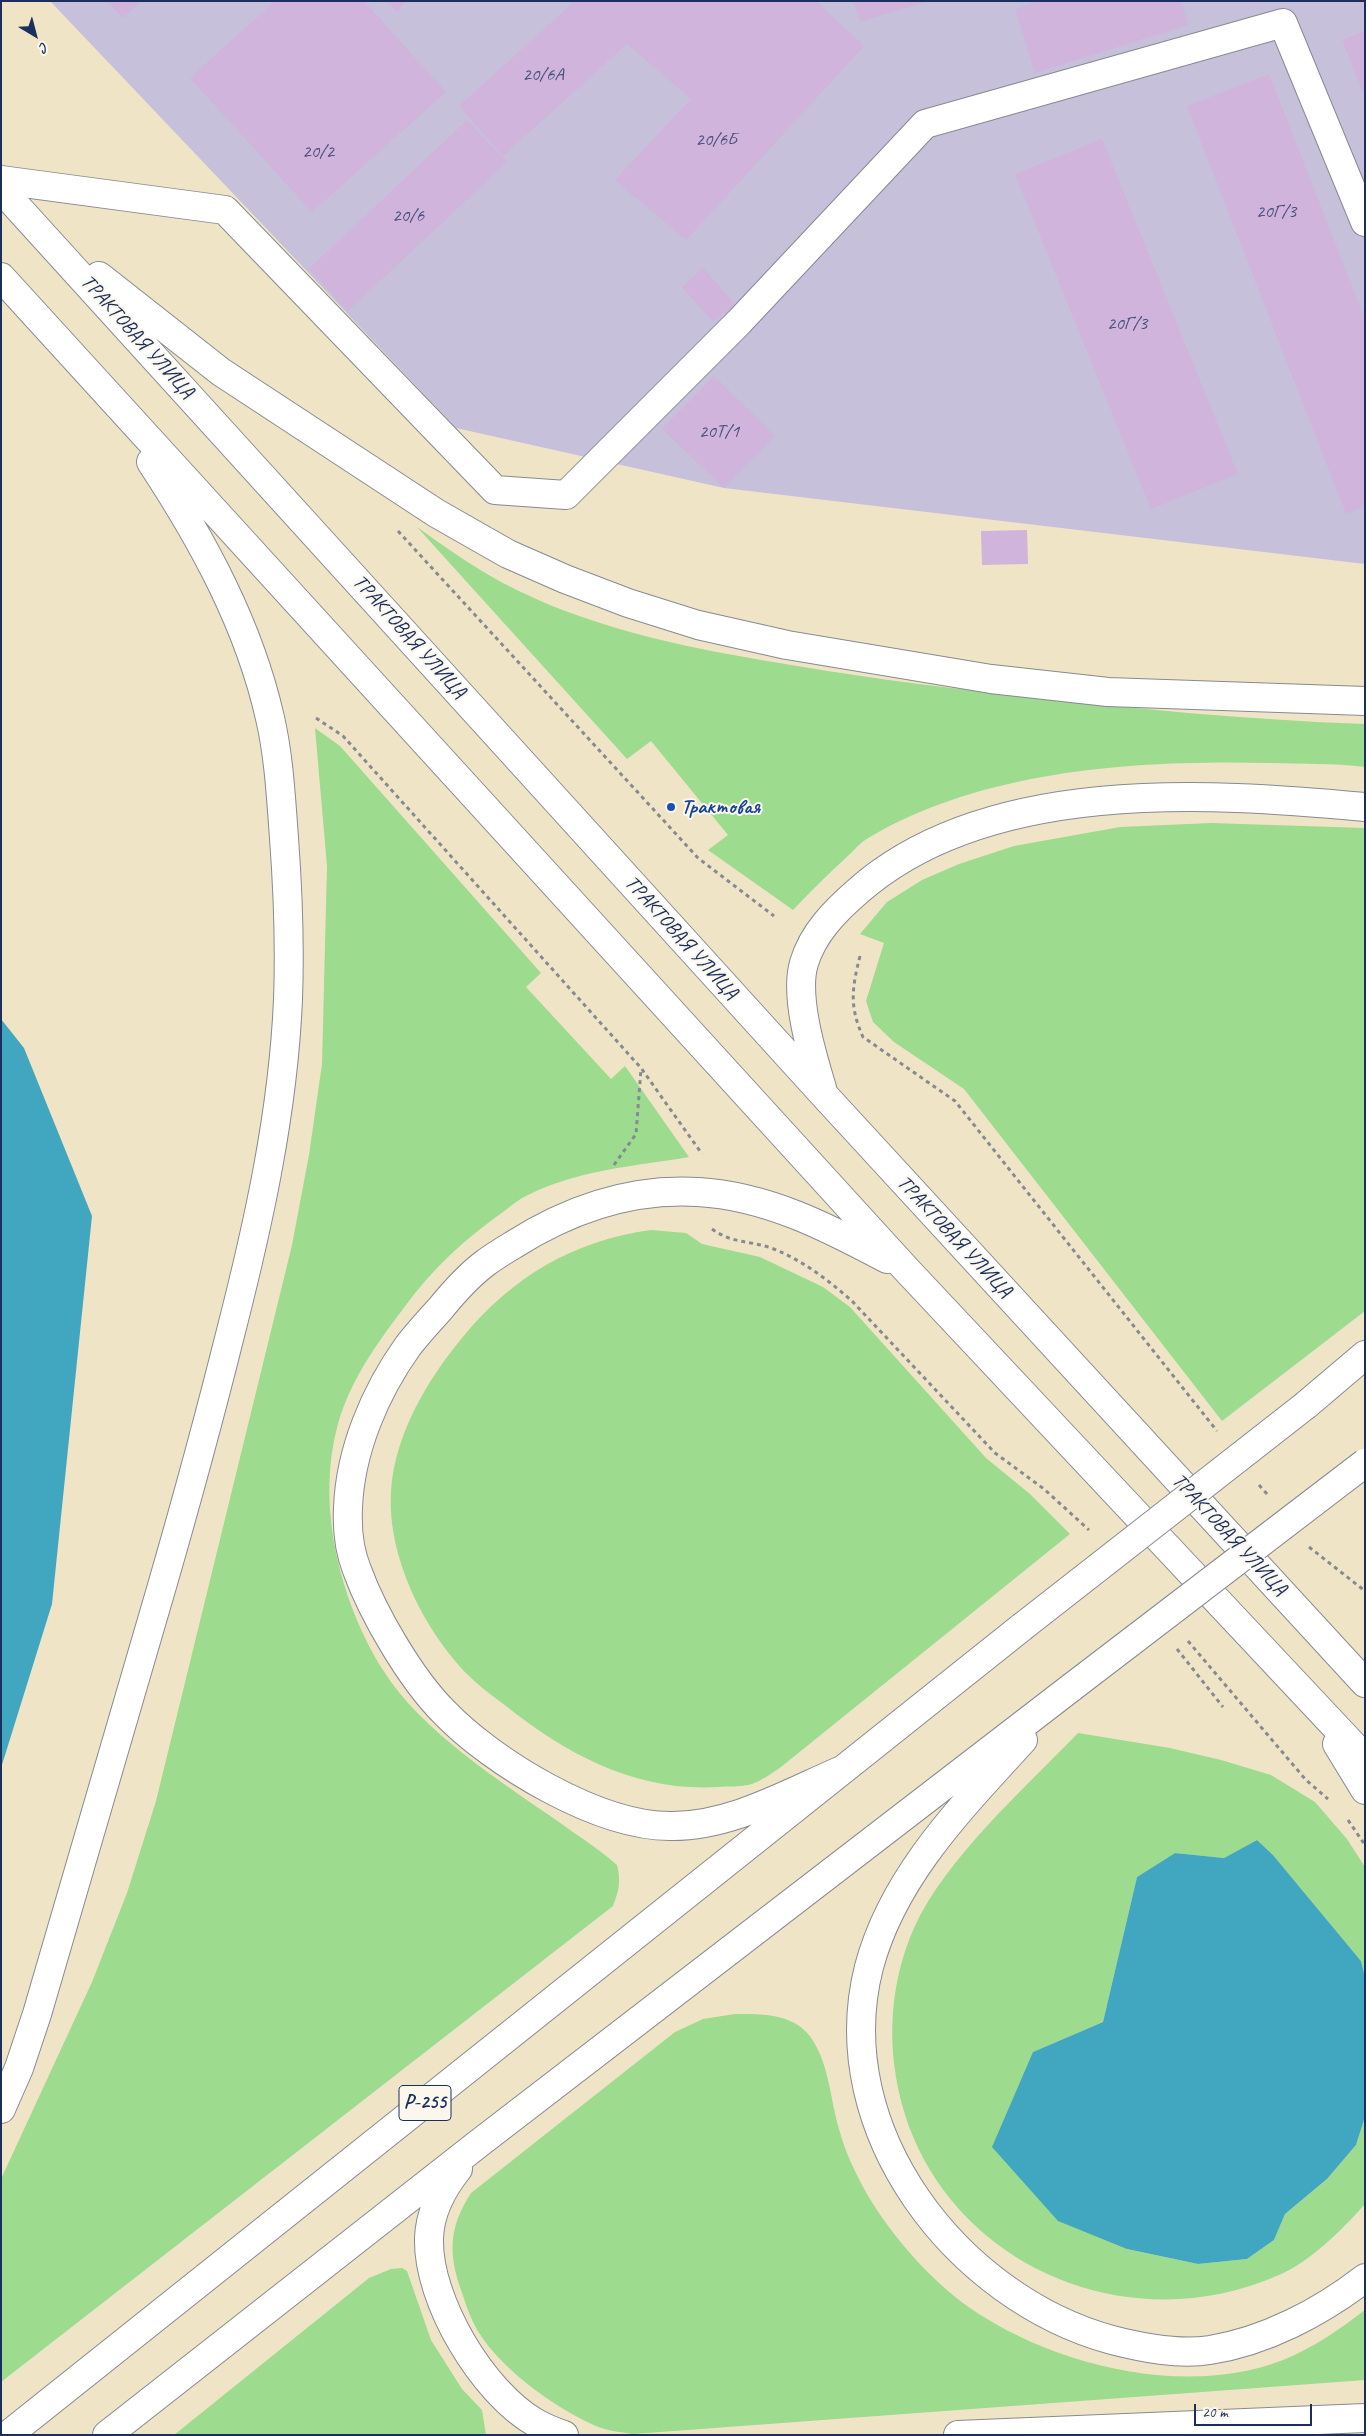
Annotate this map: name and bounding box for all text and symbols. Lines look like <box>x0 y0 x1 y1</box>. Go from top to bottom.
north arrow <box>10 10 60 60</box>
text: С <box>36 39 52 56</box>
house number: 20/6А <box>522 64 564 86</box>
house number: 20/6Б <box>695 129 737 151</box>
house number: 20/2 <box>302 141 334 163</box>
house number: 20Г/3 <box>1256 201 1296 223</box>
house number: 20/6 <box>392 205 424 227</box>
street label: ТРАКТОВАЯ УЛИЦА <box>75 270 199 404</box>
house number: 20Г/3 <box>1107 313 1147 335</box>
house number: 20Т/1 <box>699 421 739 443</box>
street label: ТРАКТОВАЯ УЛИЦА <box>347 570 471 704</box>
place label: Трактовая <box>681 794 760 820</box>
marker: Трактовая <box>665 801 677 813</box>
street label: ТРАКТОВАЯ УЛИЦА <box>619 871 743 1005</box>
street label: ТРАКТОВАЯ УЛИЦА <box>891 1171 1017 1303</box>
street label: ТРАКТОВАЯ УЛИЦА <box>1166 1469 1292 1601</box>
road number: Р-255 <box>399 2086 451 2120</box>
scale bar <box>1196 2394 1314 2426</box>
text: 20 m <box>1202 2403 1228 2422</box>

